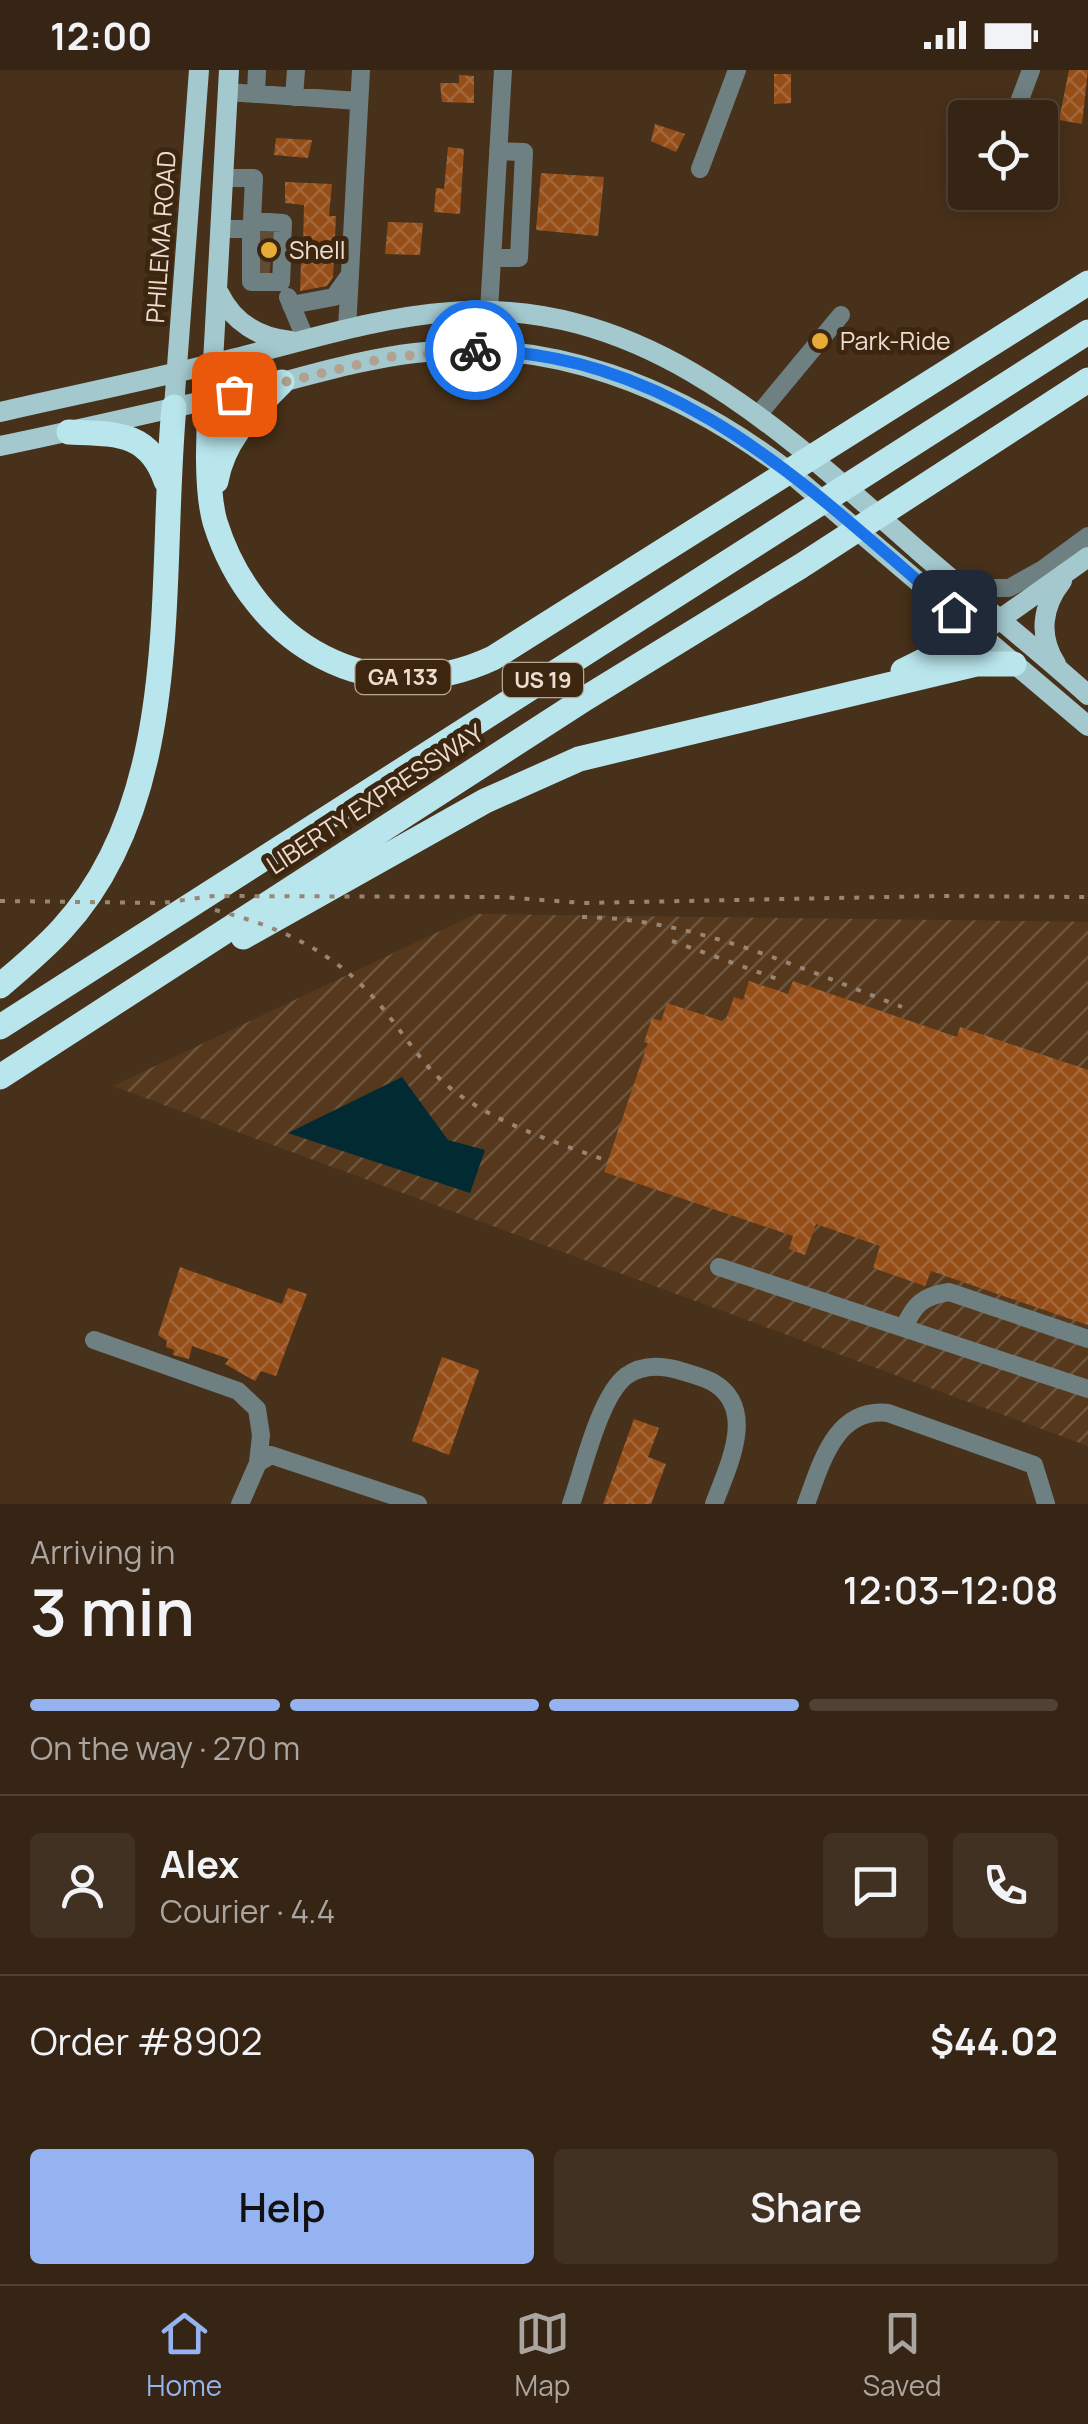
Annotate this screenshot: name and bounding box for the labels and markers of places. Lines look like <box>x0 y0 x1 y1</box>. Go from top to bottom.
place label: Shell <box>289 232 346 267</box>
marker: Shell <box>258 239 280 261</box>
place label: Park-Ride <box>840 323 951 358</box>
marker: Park-Ride <box>809 330 831 352</box>
pin <box>192 352 277 437</box>
pin <box>912 570 997 655</box>

